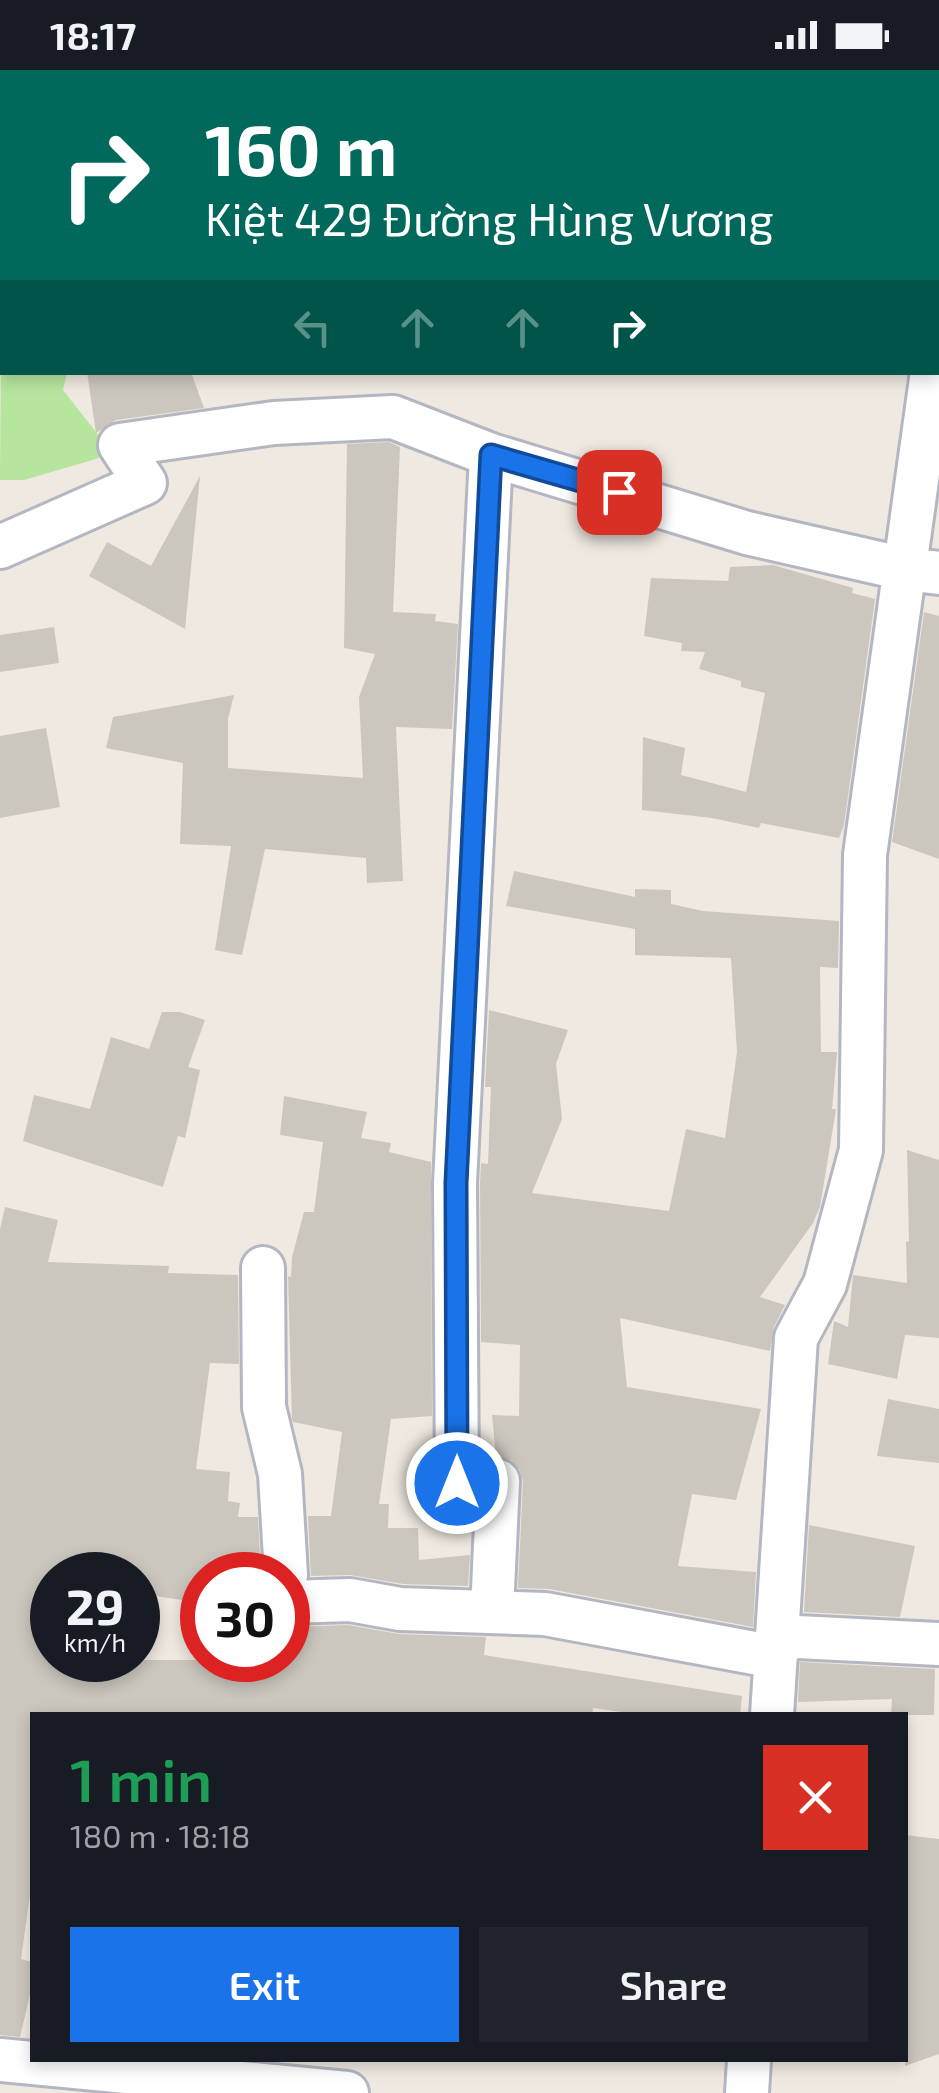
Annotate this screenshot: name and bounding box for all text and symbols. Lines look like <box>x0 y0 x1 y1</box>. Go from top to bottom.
text: 18:17 <box>50 12 136 58</box>
text: 160 m <box>205 106 398 190</box>
icon: right <box>40 110 170 240</box>
text: Kiệt 429 Đường Hùng Vương <box>205 191 774 245</box>
icon: left <box>285 300 340 355</box>
icon: ahead <box>390 300 445 355</box>
icon: ahead <box>495 300 550 355</box>
icon: right <box>600 300 655 355</box>
pin <box>577 450 662 535</box>
icon: arrive <box>592 465 647 520</box>
position arrow <box>405 1431 509 1535</box>
speed limit sign: 30 <box>180 1552 310 1682</box>
text: 29 <box>66 1575 124 1635</box>
text: km/h <box>64 1627 126 1657</box>
text: 1 min <box>70 1742 212 1814</box>
button: close <box>763 1745 868 1850</box>
text: 180 m · 18:18 <box>70 1816 250 1854</box>
button: Exit <box>70 1927 459 2042</box>
button: Share <box>479 1927 868 2042</box>

